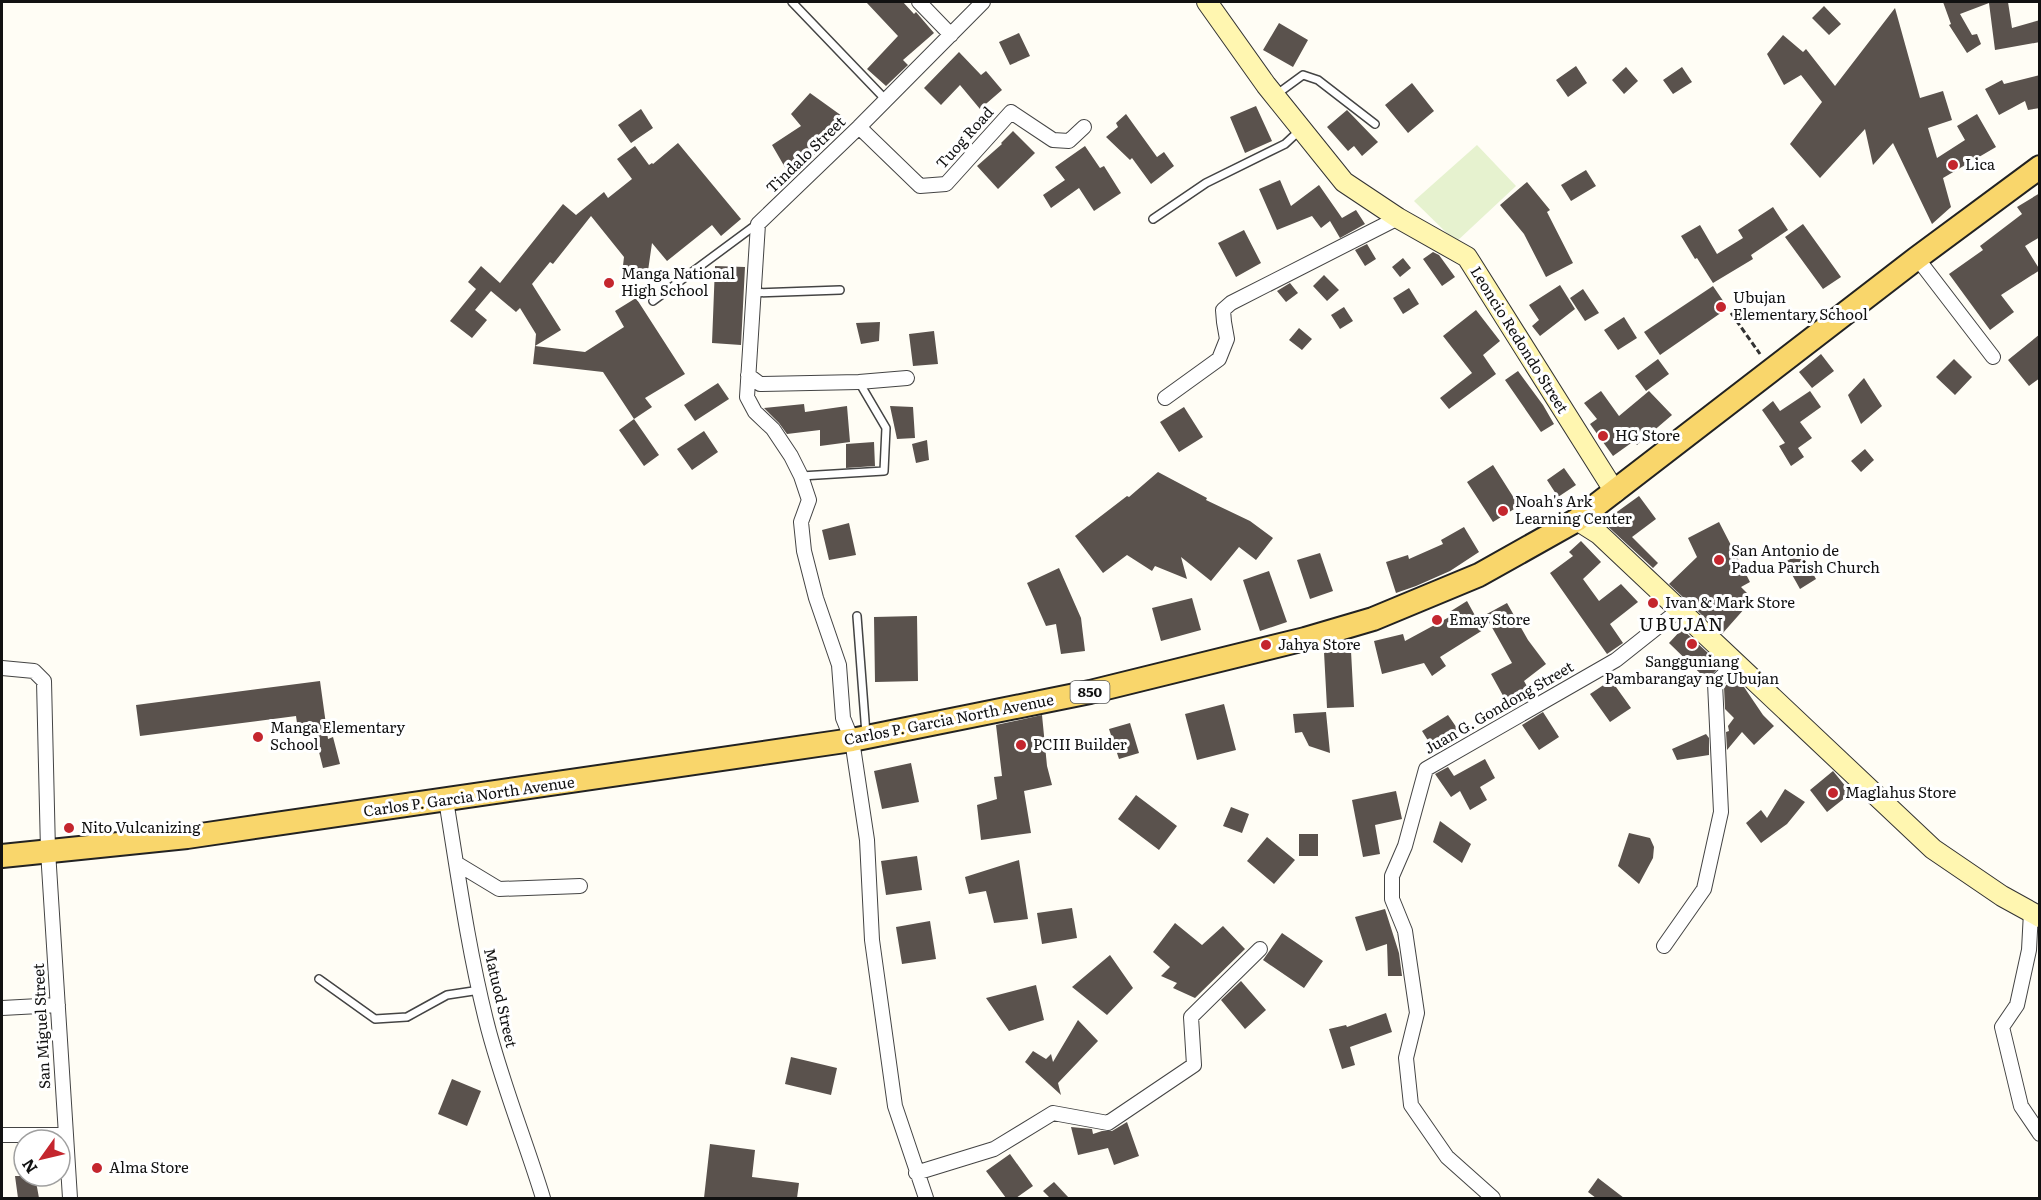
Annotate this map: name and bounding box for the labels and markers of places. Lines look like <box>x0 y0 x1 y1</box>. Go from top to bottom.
place label: Lica <box>1965 152 1996 175</box>
marker: Lica <box>1946 158 1960 172</box>
place label: Manga National High School <box>621 261 735 301</box>
marker: Manga National High School <box>602 276 616 290</box>
place label: Ubujan Elementary School <box>1733 285 1868 325</box>
marker: Ubujan Elementary School <box>1714 300 1728 314</box>
place label: HG Store <box>1615 423 1680 446</box>
marker: HG Store <box>1596 429 1610 443</box>
place label: Noah's Ark Learning Center <box>1515 489 1632 529</box>
marker: Noah's Ark Learning Center <box>1496 504 1510 518</box>
place label: San Antonio de Padua Parish Church <box>1731 538 1880 578</box>
marker: San Antonio de Padua Parish Church <box>1712 553 1726 567</box>
place label: Ivan & Mark Store <box>1665 590 1795 613</box>
marker: Ivan & Mark Store <box>1646 596 1660 610</box>
place label: Emay Store <box>1449 607 1530 630</box>
marker: Emay Store <box>1430 613 1444 627</box>
place label: Jahya Store <box>1278 632 1361 655</box>
marker: Sangguniang Pambarangay ng Ubujan <box>1685 637 1699 651</box>
marker: Jahya Store <box>1259 638 1273 652</box>
place label: Sangguniang Pambarangay ng Ubujan <box>1605 649 1779 689</box>
place label: Manga Elementary School <box>270 715 405 755</box>
marker: Manga Elementary School <box>251 730 265 744</box>
place label: PCIII Builder <box>1033 732 1127 755</box>
marker: PCIII Builder <box>1014 738 1028 752</box>
place label: Maglahus Store <box>1845 780 1956 803</box>
marker: Maglahus Store <box>1826 786 1840 800</box>
place label: Nito Vulcanizing <box>81 815 201 838</box>
marker: Nito Vulcanizing <box>62 821 76 835</box>
place label: Alma Store <box>109 1155 189 1178</box>
marker: Alma Store <box>90 1161 104 1175</box>

